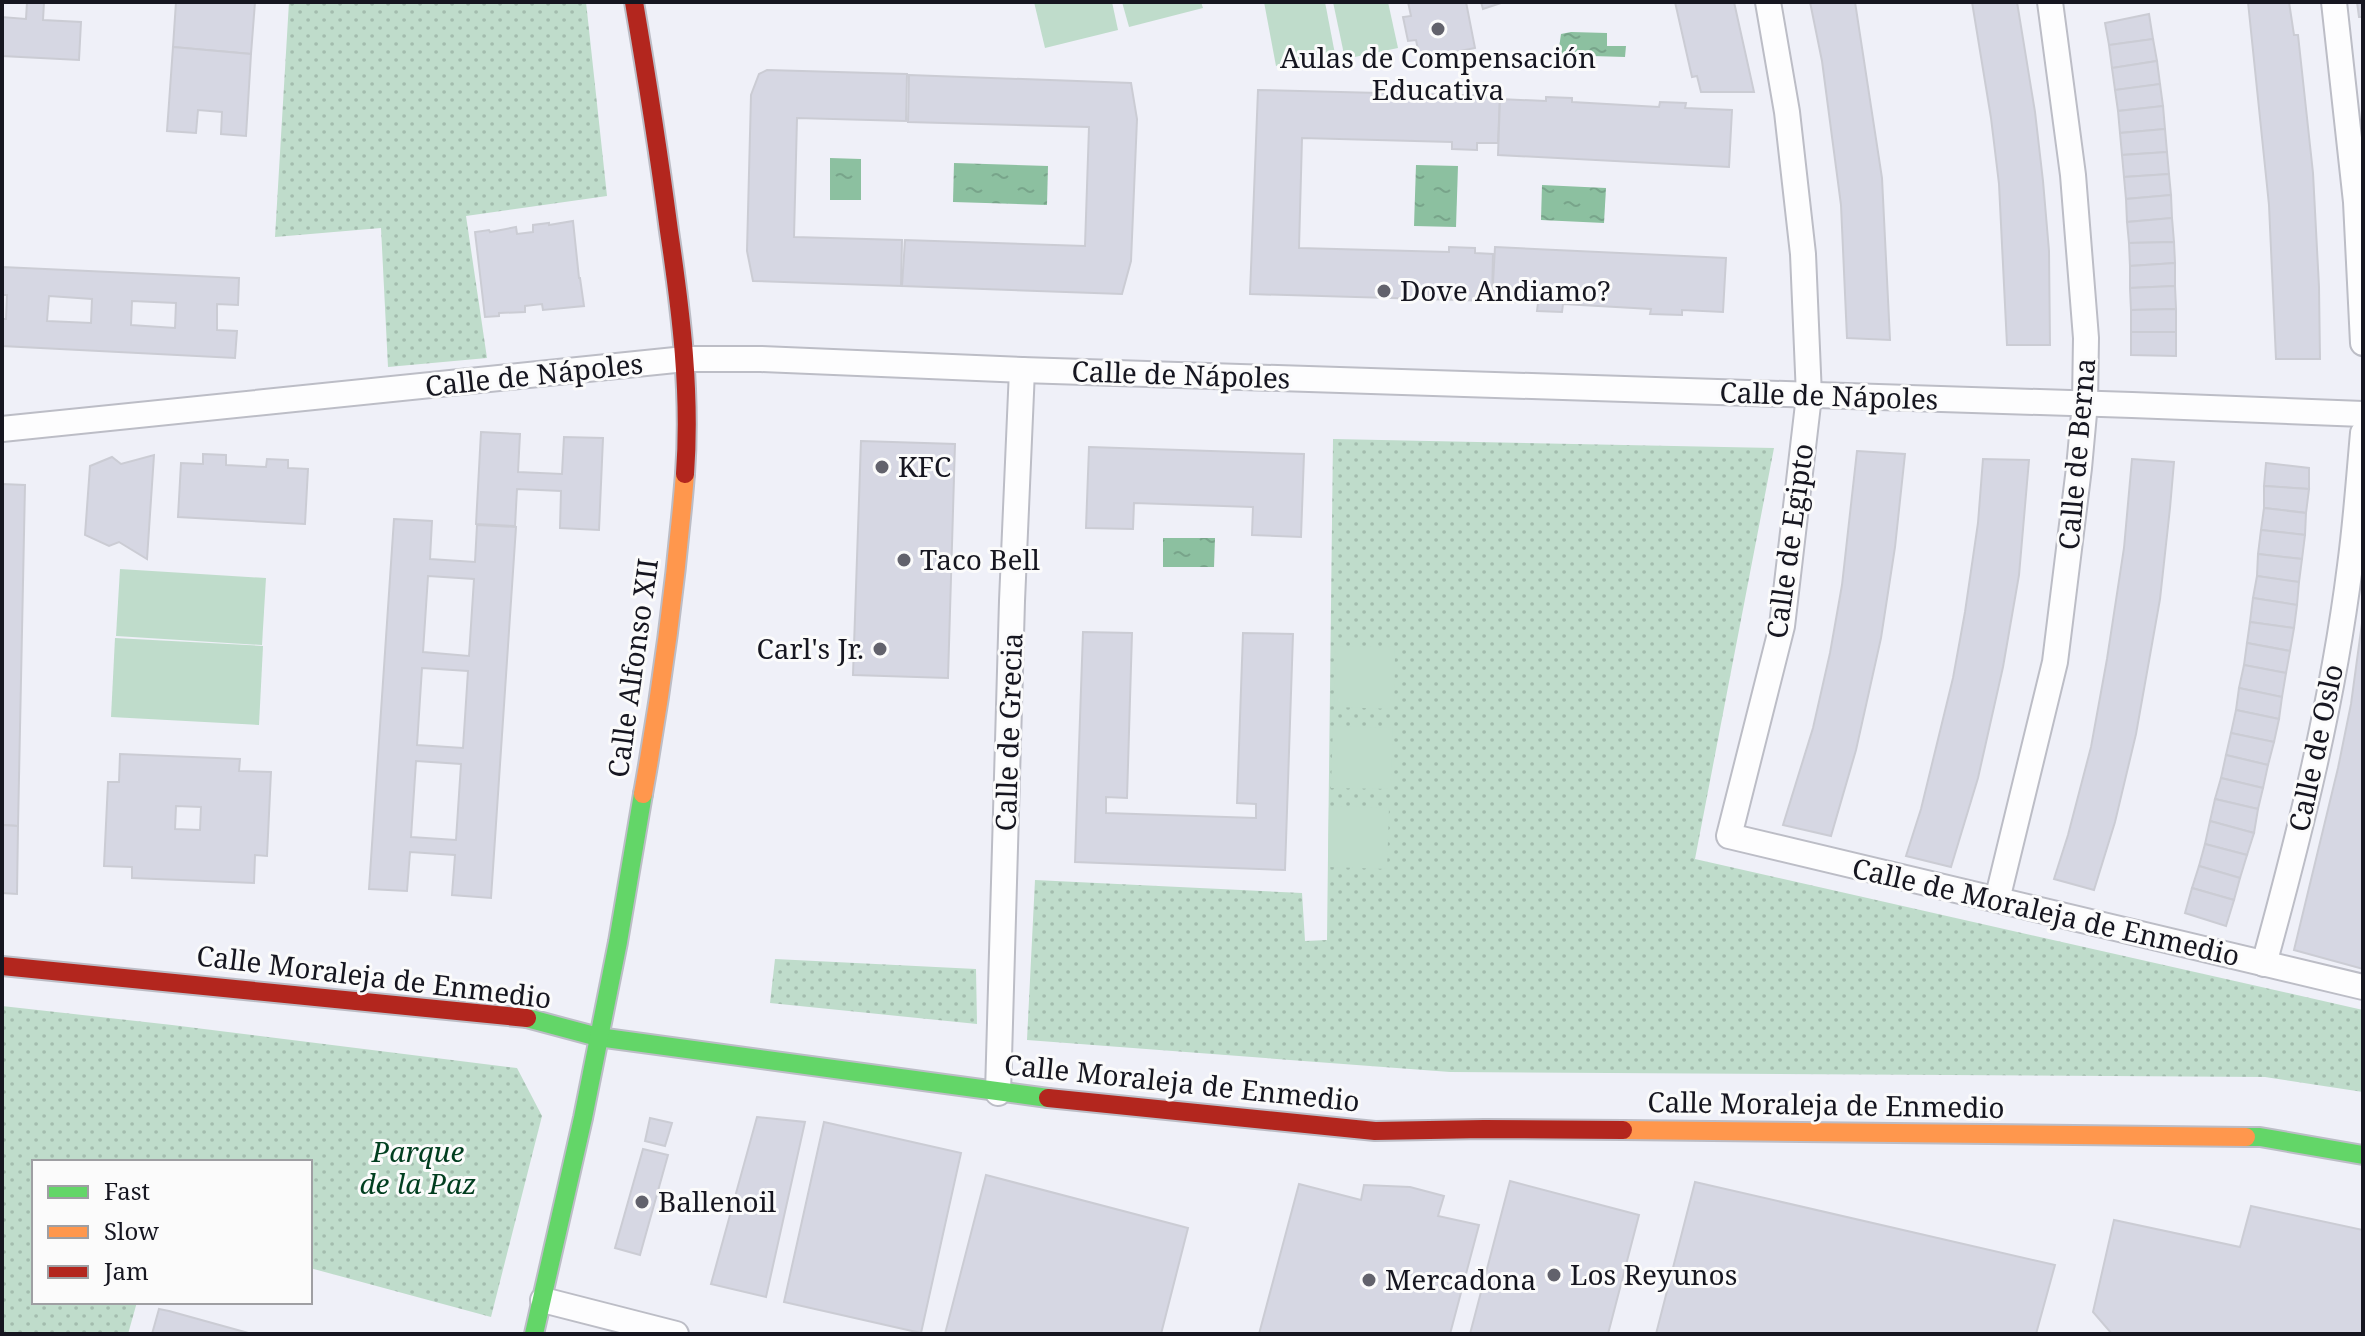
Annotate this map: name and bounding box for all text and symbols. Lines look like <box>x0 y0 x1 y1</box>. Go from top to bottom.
marker: Aulas de Compensación Educativa <box>1429 20 1447 38</box>
place label: Aulas de Compensación Educativa <box>1280 38 1596 108</box>
place label: Dove Andiamo? <box>1400 271 1611 309</box>
marker: Dove Andiamo? <box>1375 282 1393 300</box>
street label: Calle de Nápoles <box>423 344 645 404</box>
street label: Calle de Nápoles <box>1071 351 1291 397</box>
street label: Calle de Berna <box>2049 356 2103 551</box>
street label: Calle de Nápoles <box>1719 372 1939 418</box>
street label: Calle de Egipto <box>1757 441 1822 641</box>
place label: KFC <box>898 447 951 485</box>
marker: KFC <box>873 458 891 476</box>
place label: Taco Bell <box>920 540 1040 578</box>
marker: Taco Bell <box>895 551 913 569</box>
street label: Calle Alfonso XII <box>598 556 666 780</box>
place label: Carl's Jr. <box>757 629 864 667</box>
street label: Calle de Grecia <box>986 632 1030 832</box>
marker: Carl's Jr. <box>871 640 889 658</box>
street label: Calle de Oslo <box>2279 661 2351 835</box>
street label: Calle de Moraleja de Enmedio <box>1849 848 2244 974</box>
street label: Calle Moraleja de Enmedio <box>195 935 554 1017</box>
street label: Calle Moraleja de Enmedio <box>1002 1044 1362 1120</box>
street label: Calle Moraleja de Enmedio <box>1647 1082 2005 1126</box>
park label: Parque de la Paz <box>359 1132 477 1202</box>
legend <box>32 1160 312 1304</box>
text: Fast <box>104 1174 150 1207</box>
place label: Ballenoil <box>658 1182 777 1220</box>
marker: Ballenoil <box>633 1193 651 1211</box>
text: Slow <box>104 1214 159 1247</box>
text: Jam <box>103 1254 149 1287</box>
place label: Los Reyunos <box>1570 1255 1737 1293</box>
place label: Mercadona <box>1385 1260 1536 1298</box>
marker: Los Reyunos <box>1545 1266 1563 1284</box>
marker: Mercadona <box>1360 1271 1378 1289</box>

